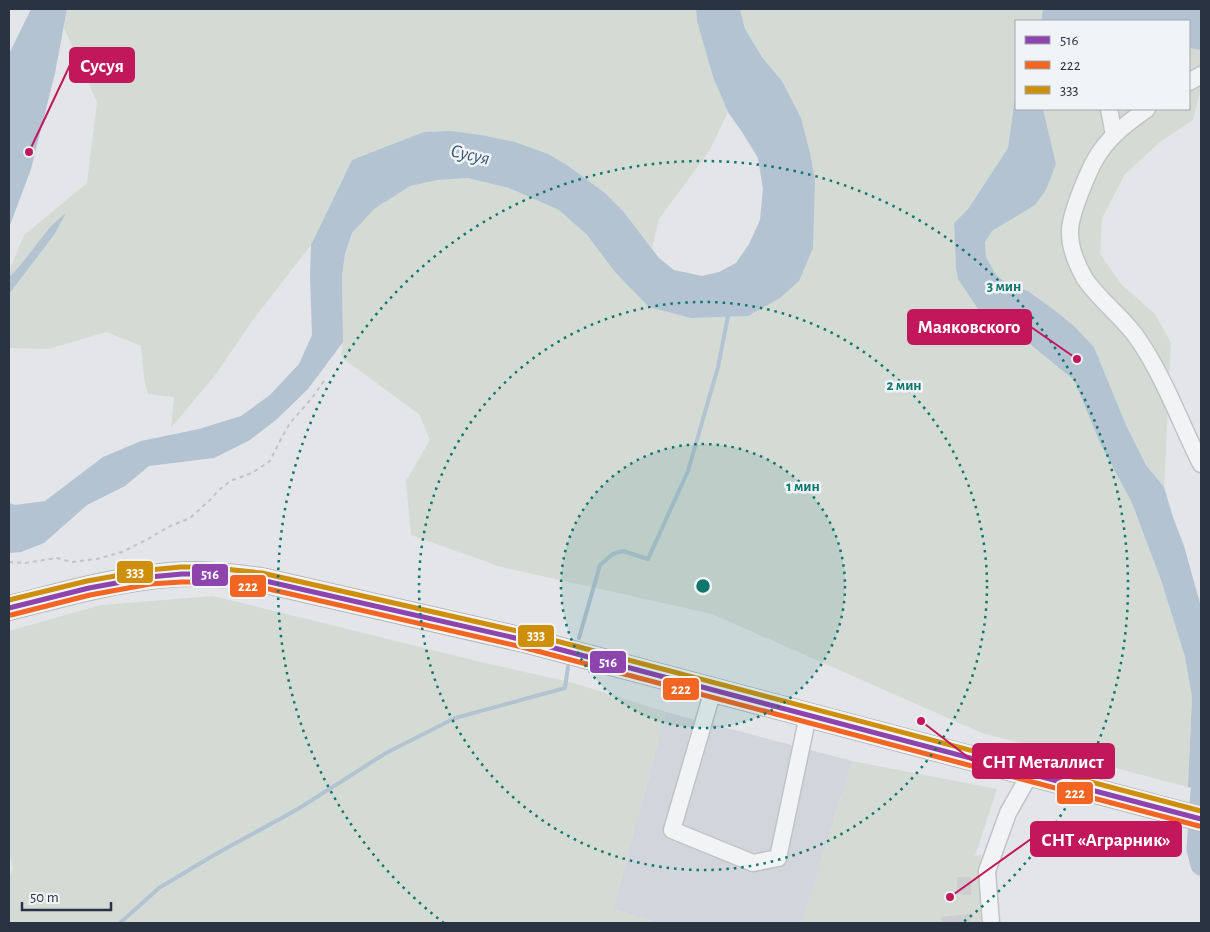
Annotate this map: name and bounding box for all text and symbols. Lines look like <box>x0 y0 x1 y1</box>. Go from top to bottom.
legend <box>1015 20 1190 110</box>
text: 516 <box>1060 33 1078 48</box>
callout: Сусуя <box>70 48 134 82</box>
text: Сусуя <box>80 57 124 76</box>
text: 222 <box>1060 58 1081 73</box>
text: 333 <box>1060 83 1079 98</box>
water label: Сусуя <box>449 141 491 169</box>
text: 3 мин <box>987 279 1021 294</box>
callout: Маяковского <box>908 310 1031 344</box>
text: Маяковского <box>918 318 1020 337</box>
text: 2 мин <box>886 378 922 393</box>
text: 1 мин <box>786 479 820 494</box>
line badge: 333 <box>116 560 154 584</box>
line badge: 516 <box>191 563 229 587</box>
text: 333 <box>126 566 144 580</box>
text: 516 <box>201 568 219 582</box>
line badge: 222 <box>229 574 267 598</box>
centre of rings <box>694 577 712 595</box>
text: 222 <box>238 580 258 594</box>
line badge: 333 <box>517 624 555 648</box>
text: 333 <box>527 629 545 643</box>
line badge: 516 <box>589 650 627 674</box>
text: 516 <box>599 656 617 670</box>
line badge: 222 <box>662 677 700 701</box>
text: 222 <box>671 683 691 697</box>
callout: СНТ Металлист <box>973 744 1114 778</box>
text: СНТ Металлист <box>982 753 1104 772</box>
line badge: 222 <box>1056 781 1094 805</box>
text: 222 <box>1065 787 1085 801</box>
callout: СНТ «Аграрник» <box>1031 822 1181 856</box>
text: СНТ «Аграрник» <box>1041 831 1171 850</box>
scale bar <box>22 880 111 912</box>
text: 50 m <box>30 890 59 905</box>

